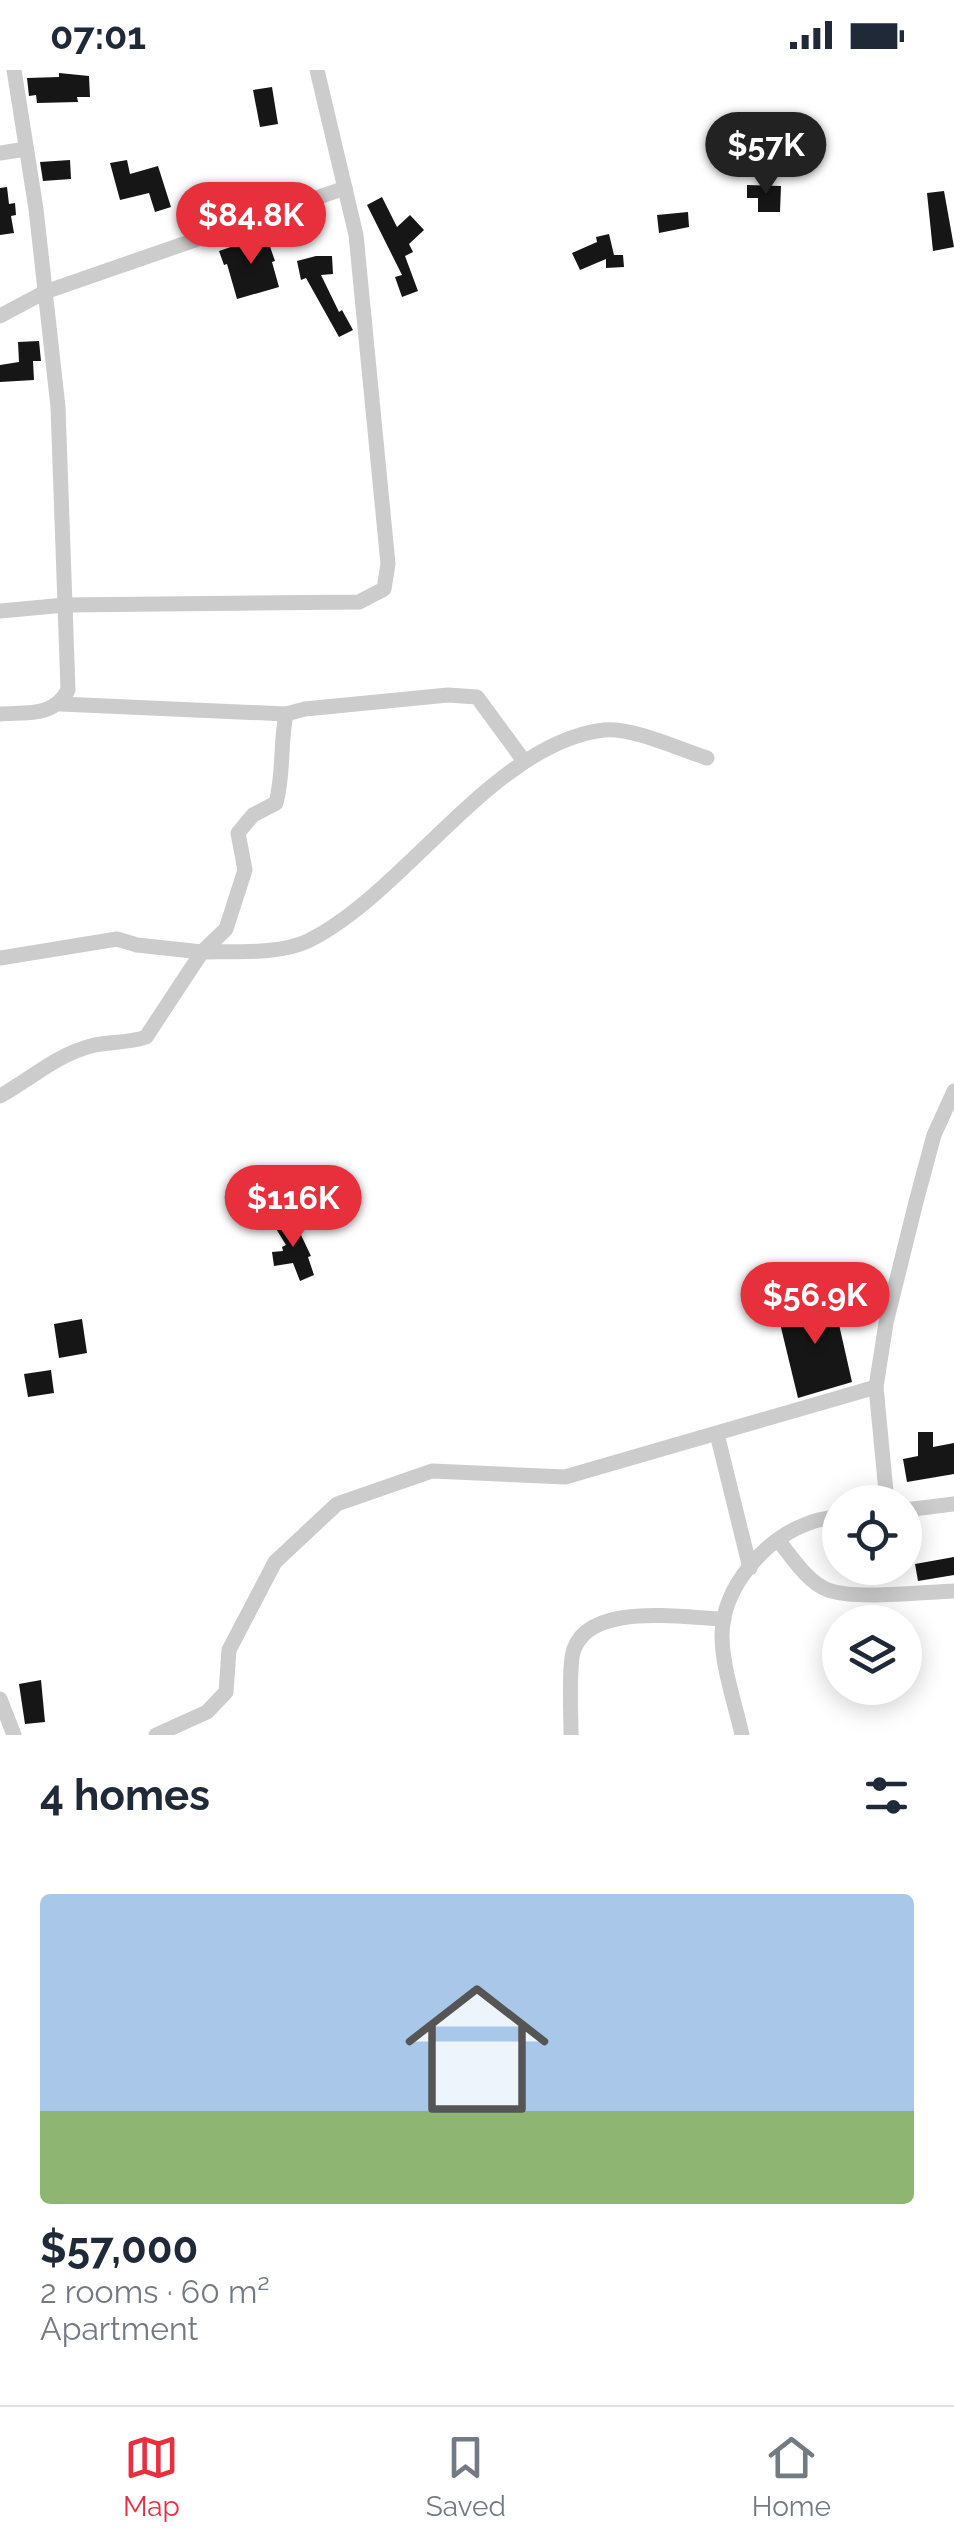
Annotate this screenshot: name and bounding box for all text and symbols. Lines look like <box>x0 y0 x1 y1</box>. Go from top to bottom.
text: 07:01 <box>50 13 146 58</box>
pin: $57K <box>707 112 825 197</box>
text: $57K <box>727 126 805 163</box>
pin: $84.8K <box>170 182 332 267</box>
text: $84.8K <box>198 196 304 233</box>
pin: $116K <box>223 1165 363 1250</box>
text: $116K <box>247 1179 339 1216</box>
pin: $56.9K <box>734 1262 896 1347</box>
text: $56.9K <box>763 1276 867 1313</box>
map controls <box>822 1485 922 1705</box>
button: locate <box>822 1485 922 1585</box>
button: layers <box>822 1605 922 1705</box>
icon: filters <box>859 1768 914 1823</box>
text: 4 homes <box>40 1771 210 1820</box>
icon: home <box>387 1959 567 2139</box>
text: $57,000 <box>40 2224 198 2273</box>
text: 2 rooms · 60 m² <box>40 2273 270 2310</box>
text: Apartment <box>40 2310 198 2347</box>
tab: Map <box>123 2430 180 2523</box>
tab: Saved <box>426 2430 506 2523</box>
tab: Home <box>752 2430 831 2523</box>

